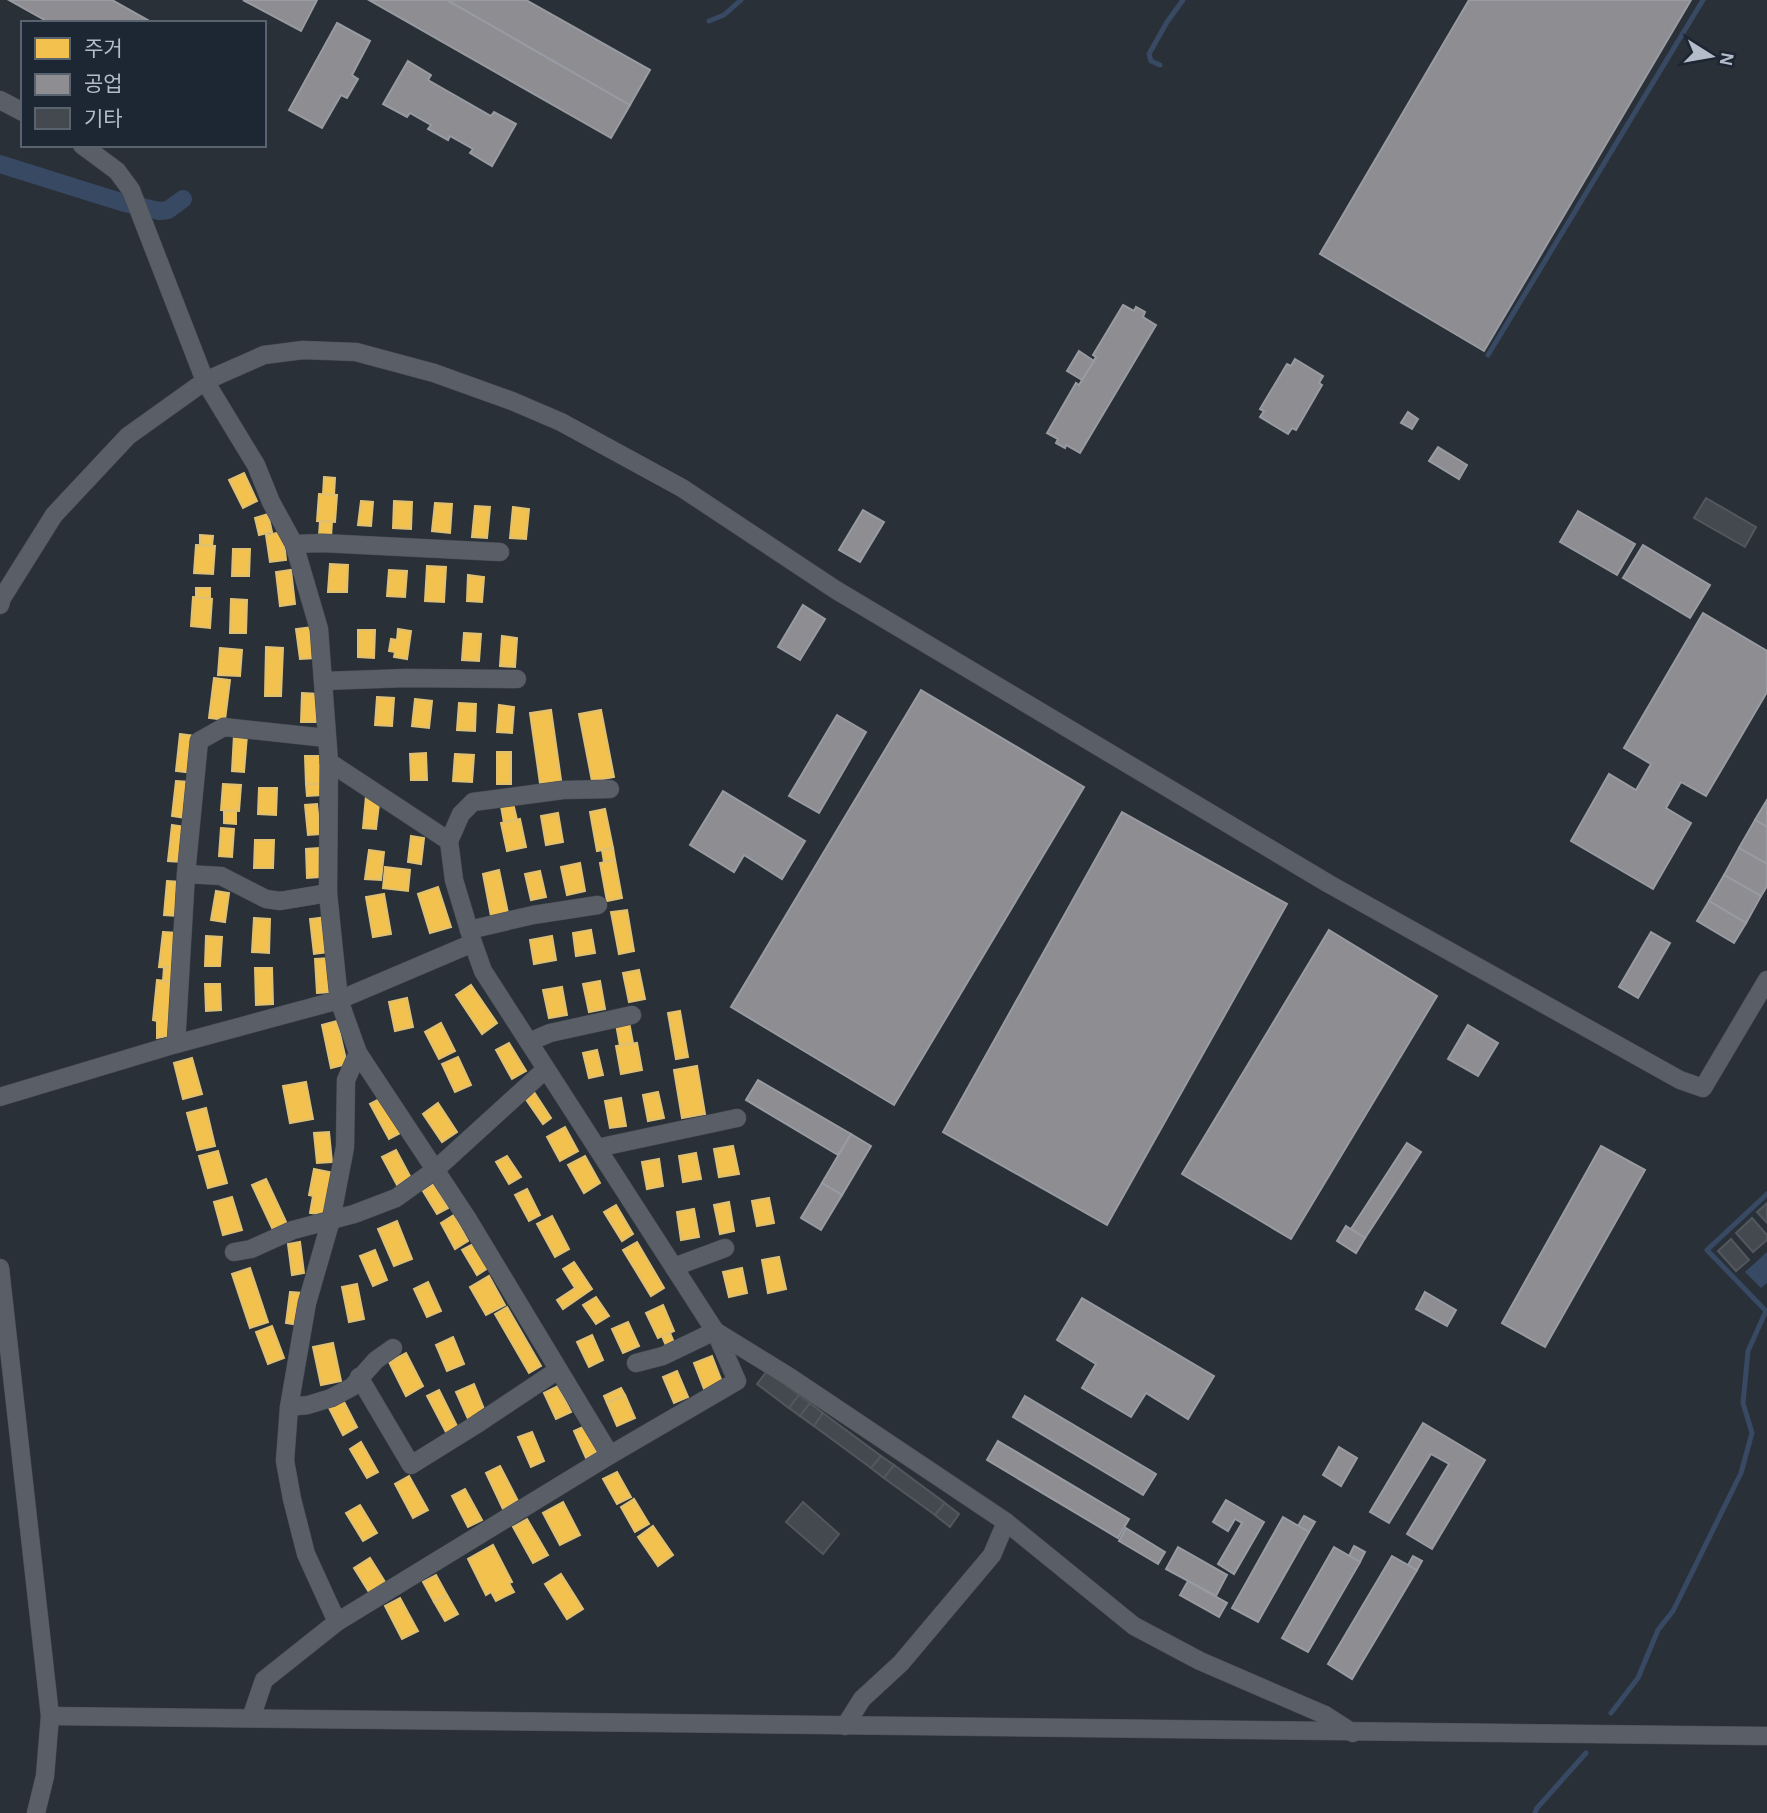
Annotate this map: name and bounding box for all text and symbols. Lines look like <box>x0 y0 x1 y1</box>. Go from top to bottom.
legend <box>21 21 266 147</box>
north arrow <box>1676 21 1746 91</box>
text: 주거 <box>84 38 123 60</box>
text: N <box>1716 51 1737 67</box>
text: 공업 <box>84 73 123 95</box>
text: 기타 <box>84 108 123 130</box>

